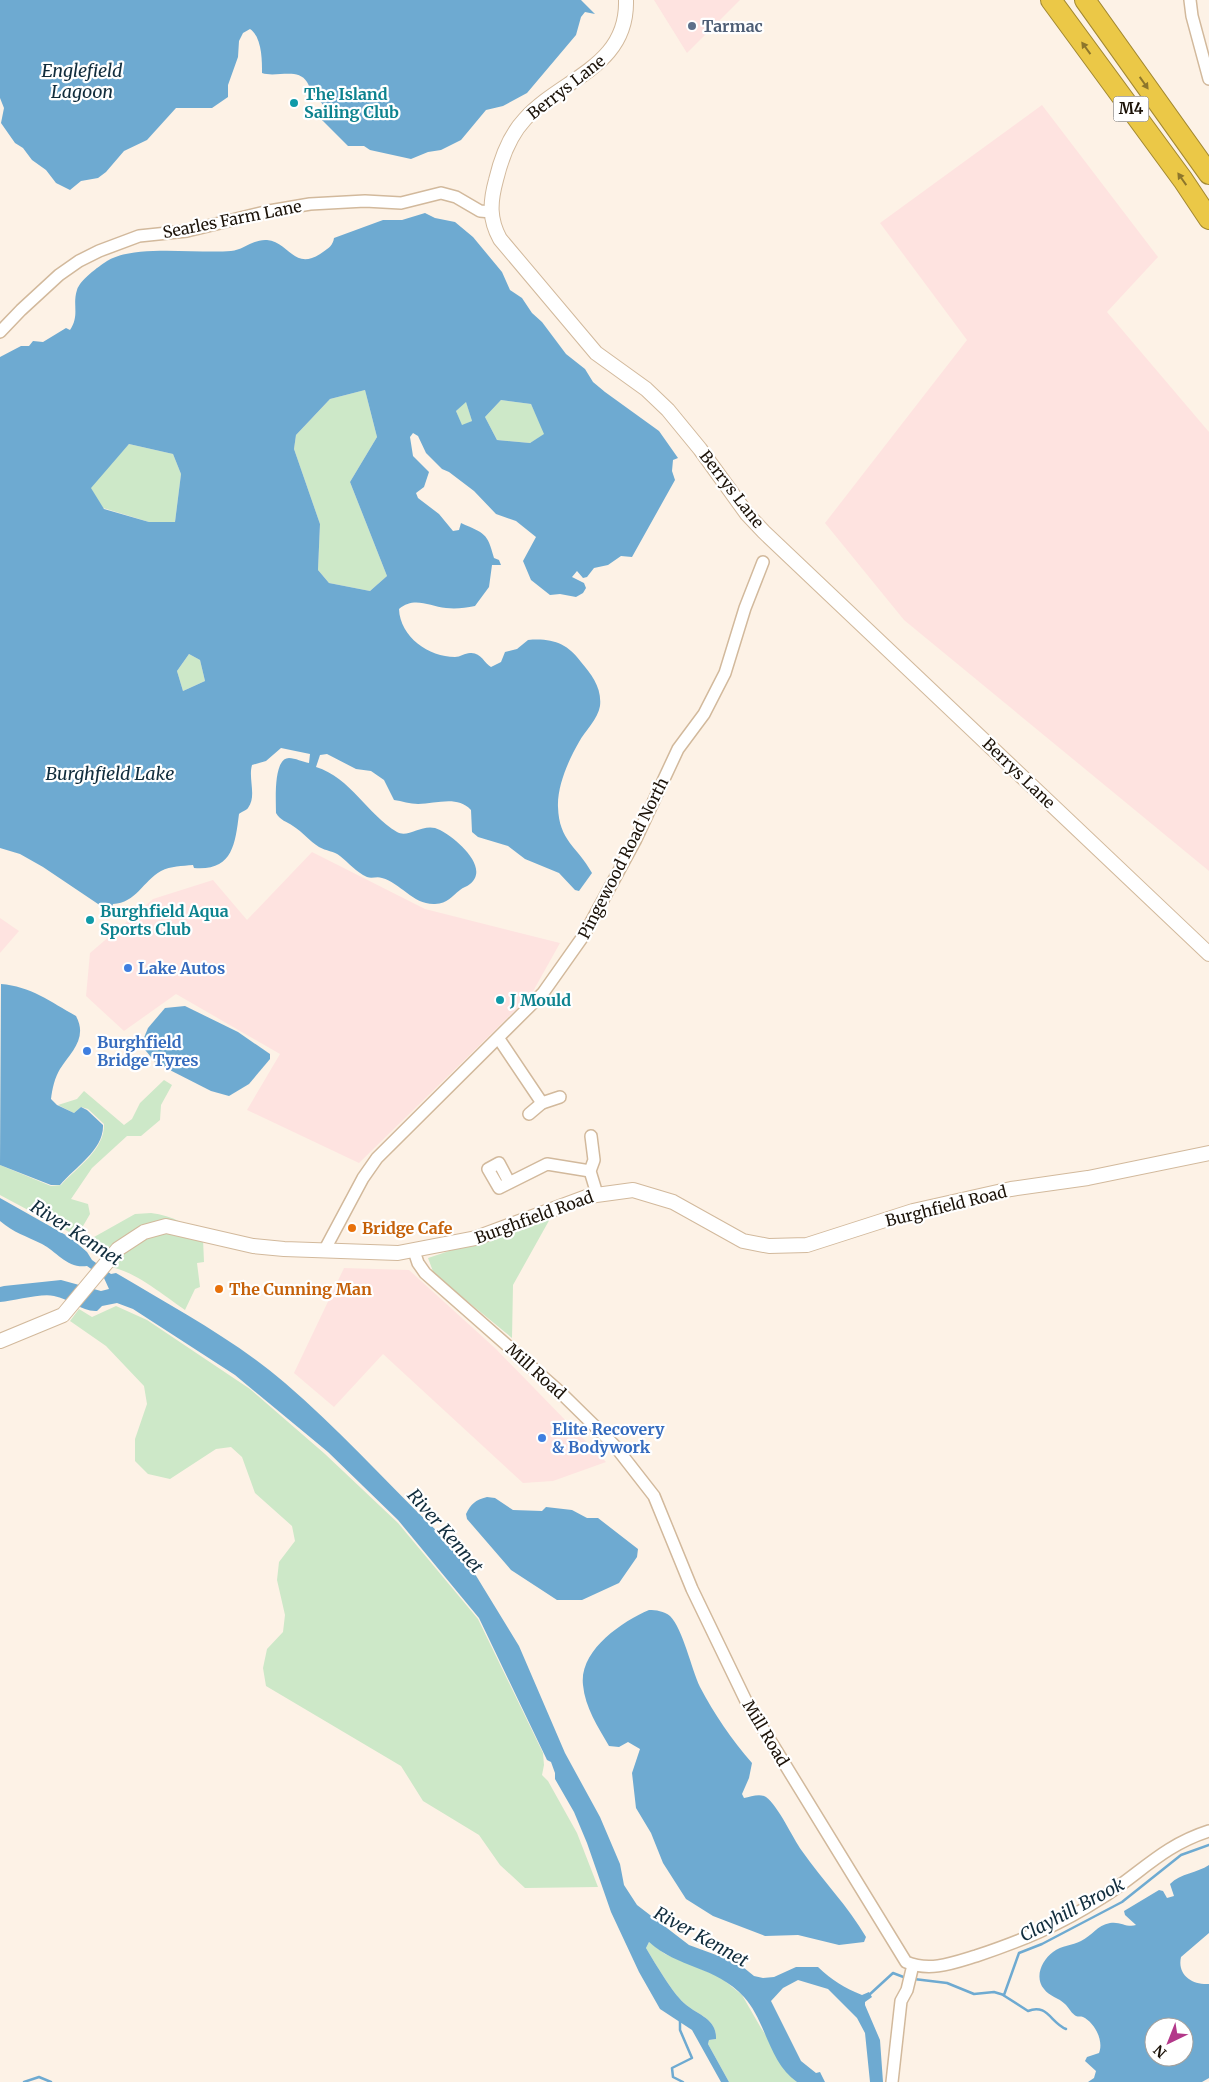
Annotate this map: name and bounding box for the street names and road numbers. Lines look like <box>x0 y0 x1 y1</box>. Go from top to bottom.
street label: Berrys Lane <box>523 50 609 124</box>
road number: M4 <box>1114 96 1148 122</box>
street label: Searles Farm Lane <box>161 196 303 242</box>
street label: Berrys Lane <box>695 446 769 532</box>
street label: Berrys Lane <box>979 733 1059 813</box>
street label: Pingewood Road North <box>574 774 673 942</box>
street label: Burghfield Road <box>883 1181 1009 1231</box>
street label: Burghfield Road <box>472 1186 596 1248</box>
street label: Mill Road <box>502 1339 570 1403</box>
street label: Mill Road <box>738 1696 794 1770</box>

